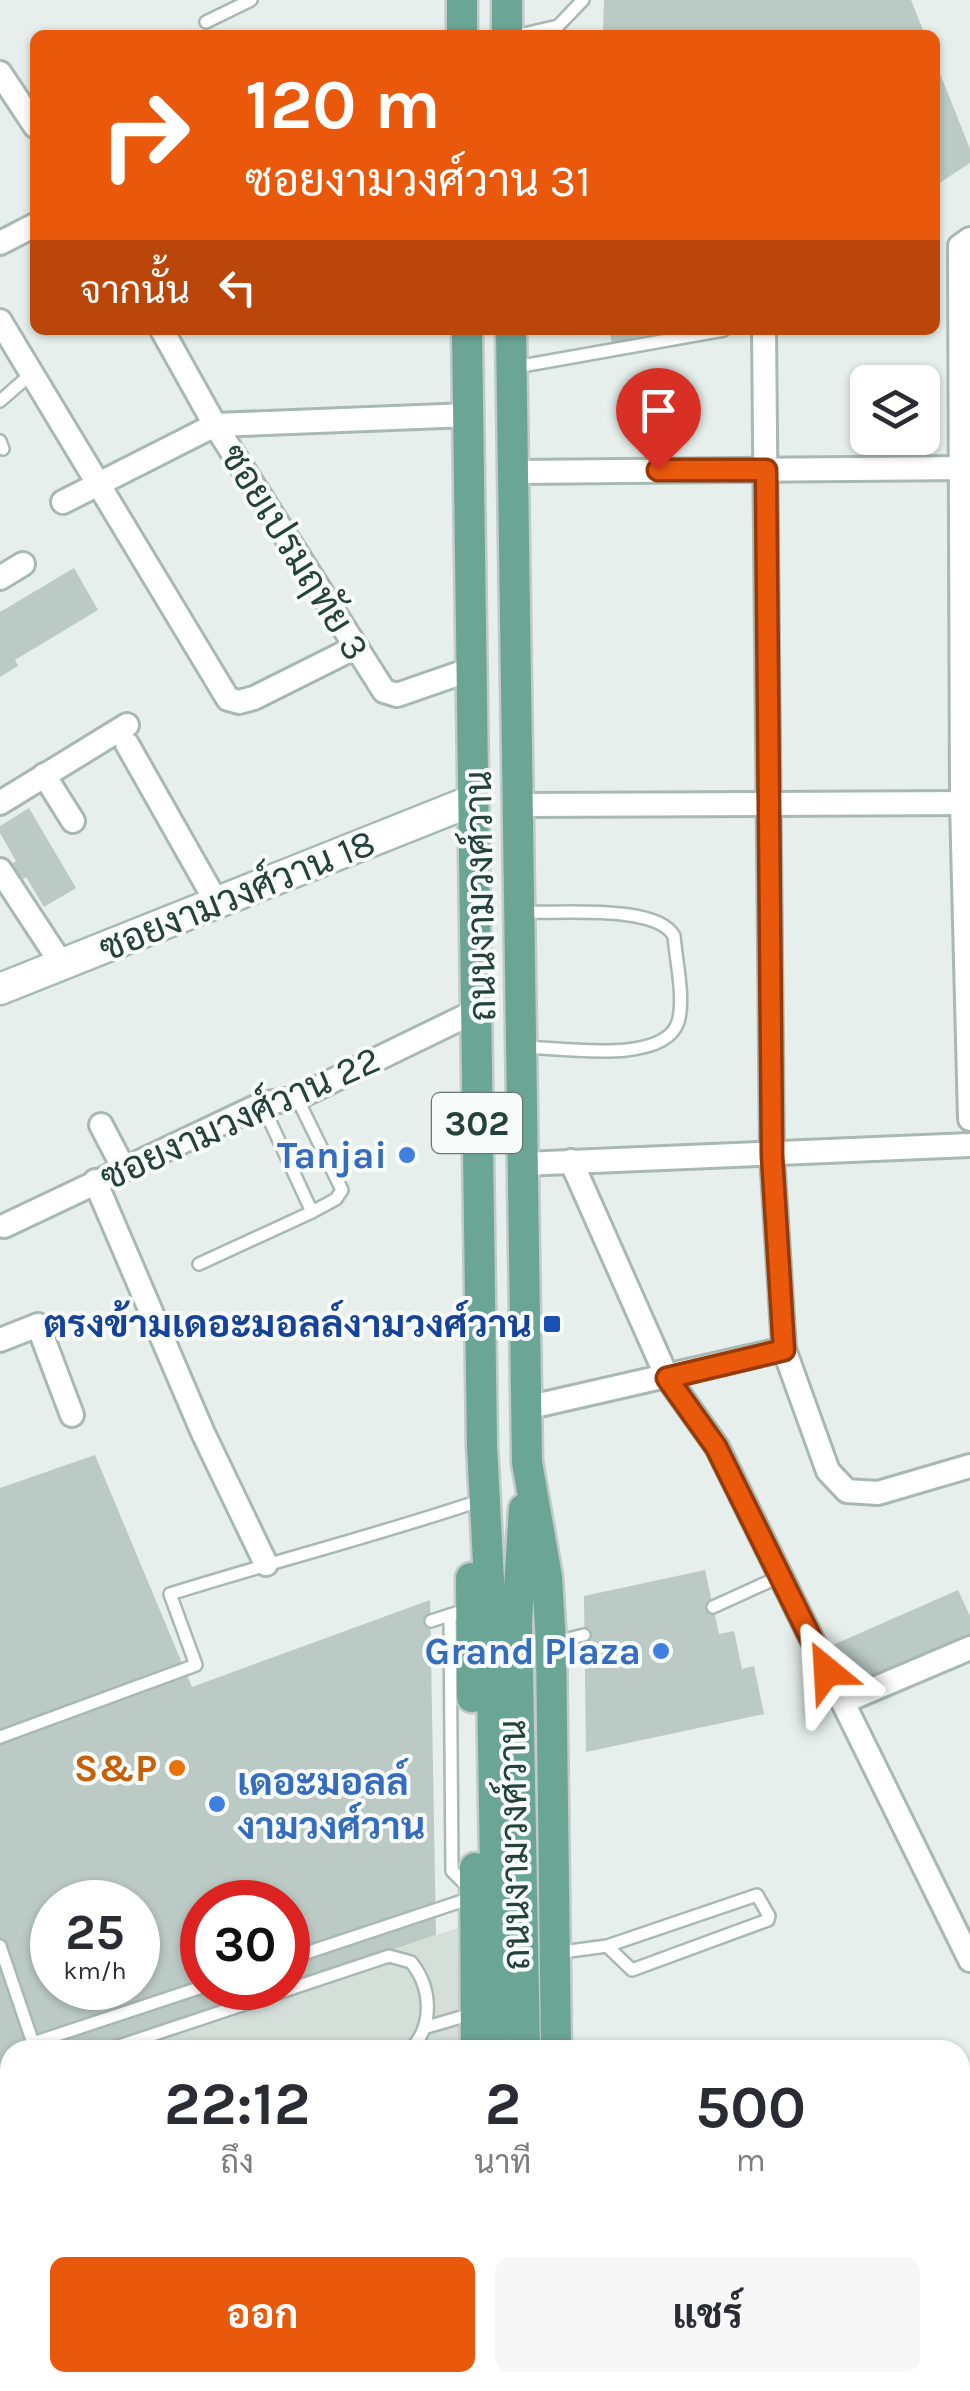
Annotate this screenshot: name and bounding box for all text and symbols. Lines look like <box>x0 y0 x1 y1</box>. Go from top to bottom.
text: 120 m <box>245 64 441 146</box>
icon: right <box>80 70 210 200</box>
text: ซอยงามวงศ์วาน 31 <box>245 155 591 207</box>
icon: left <box>210 260 265 315</box>
text: จากนั้น <box>80 268 190 313</box>
map controls <box>850 365 940 455</box>
button: layers <box>850 365 940 455</box>
pin <box>616 368 701 471</box>
icon: arrive <box>631 383 686 438</box>
street label: ซอยเปรมฤทัย 3 <box>210 436 379 669</box>
street label: ถนนงามวงศ์วาน <box>454 770 505 1022</box>
street label: ซอยงามวงศ์วาน 18 <box>92 818 381 971</box>
street label: ซอยงามวงศ์วาน 22 <box>93 1035 387 1200</box>
road number: 302 <box>432 1093 522 1153</box>
place label: Tanjai <box>277 1133 387 1178</box>
marker: Tanjai <box>396 1144 418 1166</box>
place label: ตรงข้ามเดอะมอลล์งามวงศ์วาน <box>43 1300 532 1347</box>
marker: ตรงข้ามเดอะมอลล์งามวงศ์วาน <box>541 1313 563 1335</box>
position arrow <box>775 1619 879 1723</box>
place label: Grand Plaza <box>425 1629 641 1674</box>
marker: Grand Plaza <box>650 1640 672 1662</box>
street label: ถนนงามวงศ์วาน <box>488 1719 539 1971</box>
place label: S&P <box>74 1746 157 1791</box>
marker: S&P <box>166 1757 188 1779</box>
place label: เดอะมอลล์ งามวงศ์วาน <box>237 1758 425 1849</box>
marker: เดอะมอลล์ งามวงศ์วาน <box>206 1793 228 1815</box>
speed limit sign: 30 <box>180 1880 310 2010</box>
text: 25 <box>65 1903 125 1962</box>
text: km/h <box>63 1956 127 1985</box>
text: 22:12 <box>164 2069 310 2139</box>
text: 2 <box>485 2069 521 2139</box>
text: 500 <box>695 2072 806 2142</box>
text: m <box>736 2142 766 2179</box>
text: ถึง <box>221 2144 254 2181</box>
text: นาที <box>474 2144 531 2181</box>
button: ออก <box>50 2257 475 2372</box>
button: แชร์ <box>495 2257 920 2372</box>

